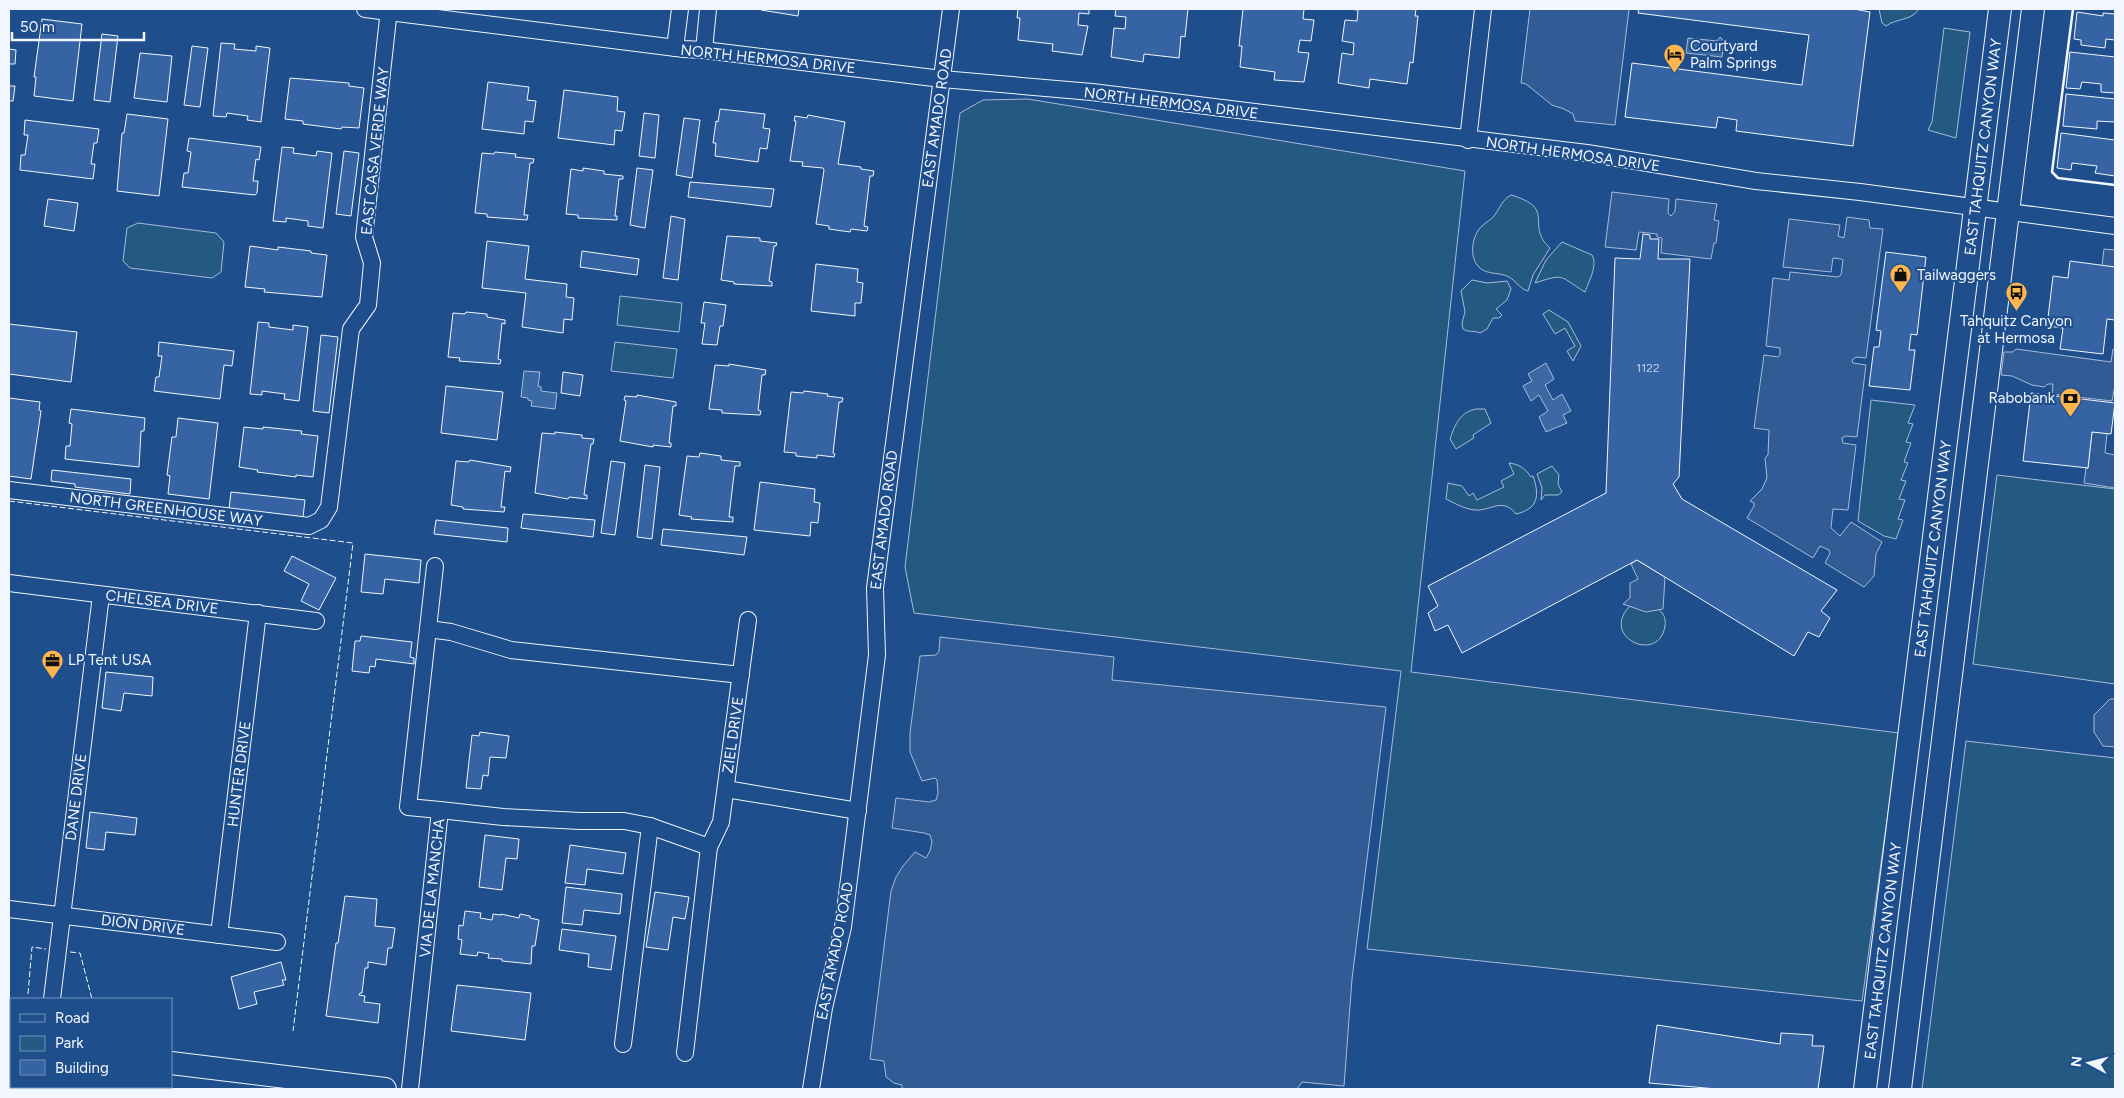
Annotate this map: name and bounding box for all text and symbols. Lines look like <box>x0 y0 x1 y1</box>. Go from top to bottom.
scale bar <box>12 10 145 42</box>
text: 50 m <box>20 18 55 36</box>
place label: Courtyard Palm Springs <box>1690 37 1777 72</box>
street label: EAST TAHQUITZ CANYON WAY <box>1961 37 2005 257</box>
street label: NORTH HERMOSA DRIVE <box>680 41 856 77</box>
hotel icon: Courtyard Palm Springs <box>1662 43 1686 74</box>
street label: EAST AMADO ROAD <box>918 47 956 189</box>
street label: EAST CASA VERDE WAY <box>357 66 393 236</box>
street label: NORTH HERMOSA DRIVE <box>1083 83 1259 123</box>
street label: NORTH HERMOSA DRIVE <box>1485 133 1661 175</box>
shop icon: Tailwaggers <box>1889 263 1913 294</box>
place label: Tailwaggers <box>1917 266 1996 284</box>
bus stop icon: Tahquitz Canyon at Hermosa <box>2004 280 2028 311</box>
place label: Tahquitz Canyon at Hermosa <box>1960 312 2072 347</box>
house number: 1122 <box>1636 361 1660 375</box>
bank icon: Rabobank <box>2059 386 2083 417</box>
place label: Rabobank <box>1988 389 2056 407</box>
street label: EAST TAHQUITZ CANYON WAY <box>1911 439 1955 659</box>
street label: EAST AMADO ROAD <box>867 449 901 591</box>
street label: NORTH GREENHOUSE WAY <box>68 488 264 530</box>
street label: CHELSEA DRIVE <box>104 586 220 618</box>
office icon: LP Tent USA <box>40 648 64 679</box>
place label: LP Tent USA <box>68 651 151 669</box>
street label: ZIEL DRIVE <box>719 696 747 774</box>
street label: HUNTER DRIVE <box>224 720 254 828</box>
street label: DANE DRIVE <box>62 752 90 842</box>
street label: VIA DE LA MANCHA <box>416 818 448 958</box>
street label: EAST TAHQUITZ CANYON WAY <box>1861 841 1905 1061</box>
street label: EAST AMADO ROAD <box>813 880 857 1022</box>
street label: DION DRIVE <box>100 911 186 939</box>
legend <box>10 998 172 1088</box>
text: Road <box>55 1009 90 1027</box>
text: Park <box>55 1034 84 1052</box>
north arrow <box>2064 1038 2114 1088</box>
text: N <box>2067 1055 2086 1068</box>
text: Building <box>55 1059 109 1077</box>

